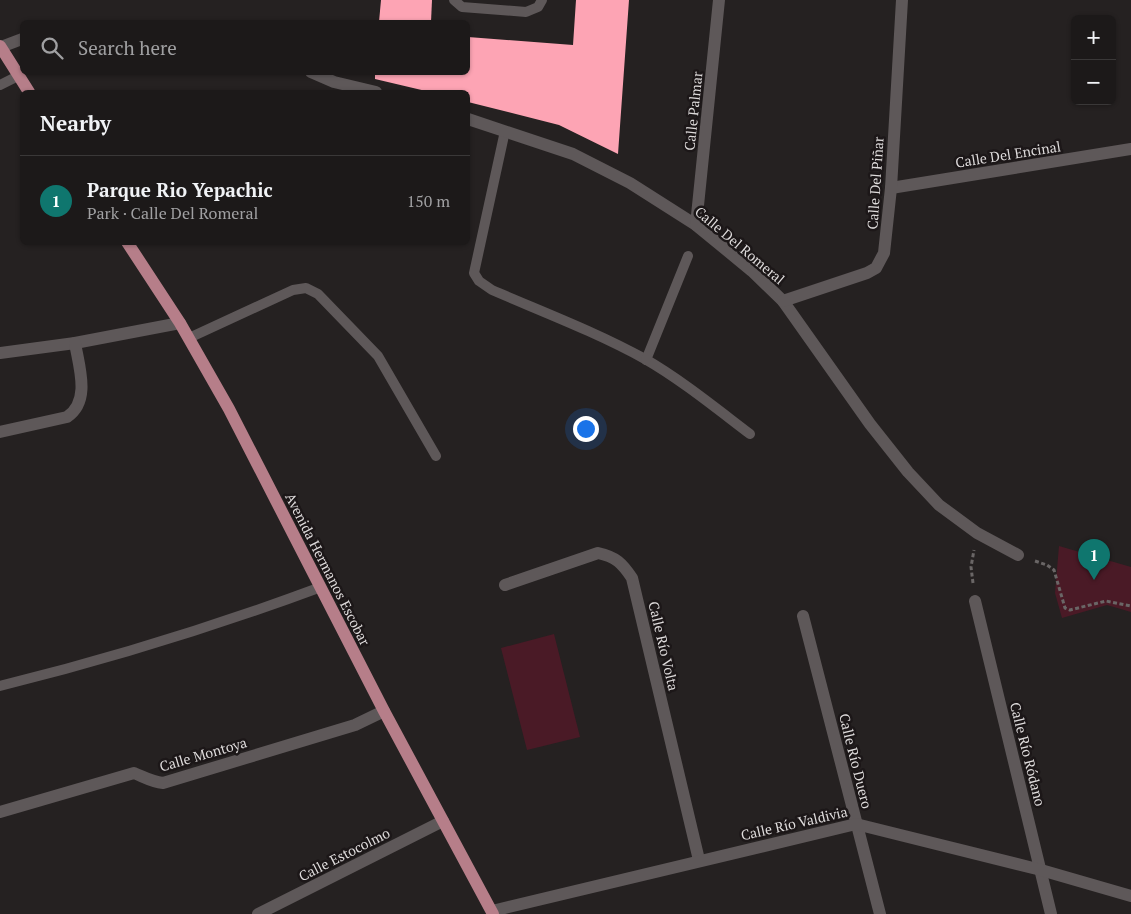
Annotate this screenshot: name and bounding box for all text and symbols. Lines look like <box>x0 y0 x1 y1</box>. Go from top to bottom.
map controls <box>1071 15 1116 105</box>
button: + <box>1071 15 1116 60</box>
search box <box>20 20 470 75</box>
icon: search <box>38 34 66 62</box>
text: Search here <box>78 35 177 60</box>
button: − <box>1071 60 1116 105</box>
street label: Calle Palmar <box>679 70 707 151</box>
text: Nearby <box>40 109 111 137</box>
street label: Calle Del Piñar <box>862 135 888 230</box>
street label: Calle Del Encinal <box>954 136 1062 172</box>
text: Parque Rio Yepachic <box>87 177 273 202</box>
text: 1 <box>51 190 61 212</box>
text: 150 m <box>407 190 450 212</box>
text: Park · Calle Del Romeral <box>87 202 258 224</box>
street label: Calle Del Romeral <box>691 202 789 288</box>
your location <box>573 416 599 442</box>
street label: Avenida Hermanos Escobar <box>281 489 375 649</box>
pin: 1 <box>1078 539 1110 580</box>
street label: Calle Río Volta <box>644 599 684 693</box>
street label: Calle Río Ródano <box>1006 700 1050 808</box>
street label: Calle Río Duero <box>835 711 877 811</box>
street label: Calle Montoya <box>157 732 249 776</box>
street label: Calle Río Valdivia <box>739 801 849 845</box>
street label: Calle Estocolmo <box>295 823 393 885</box>

